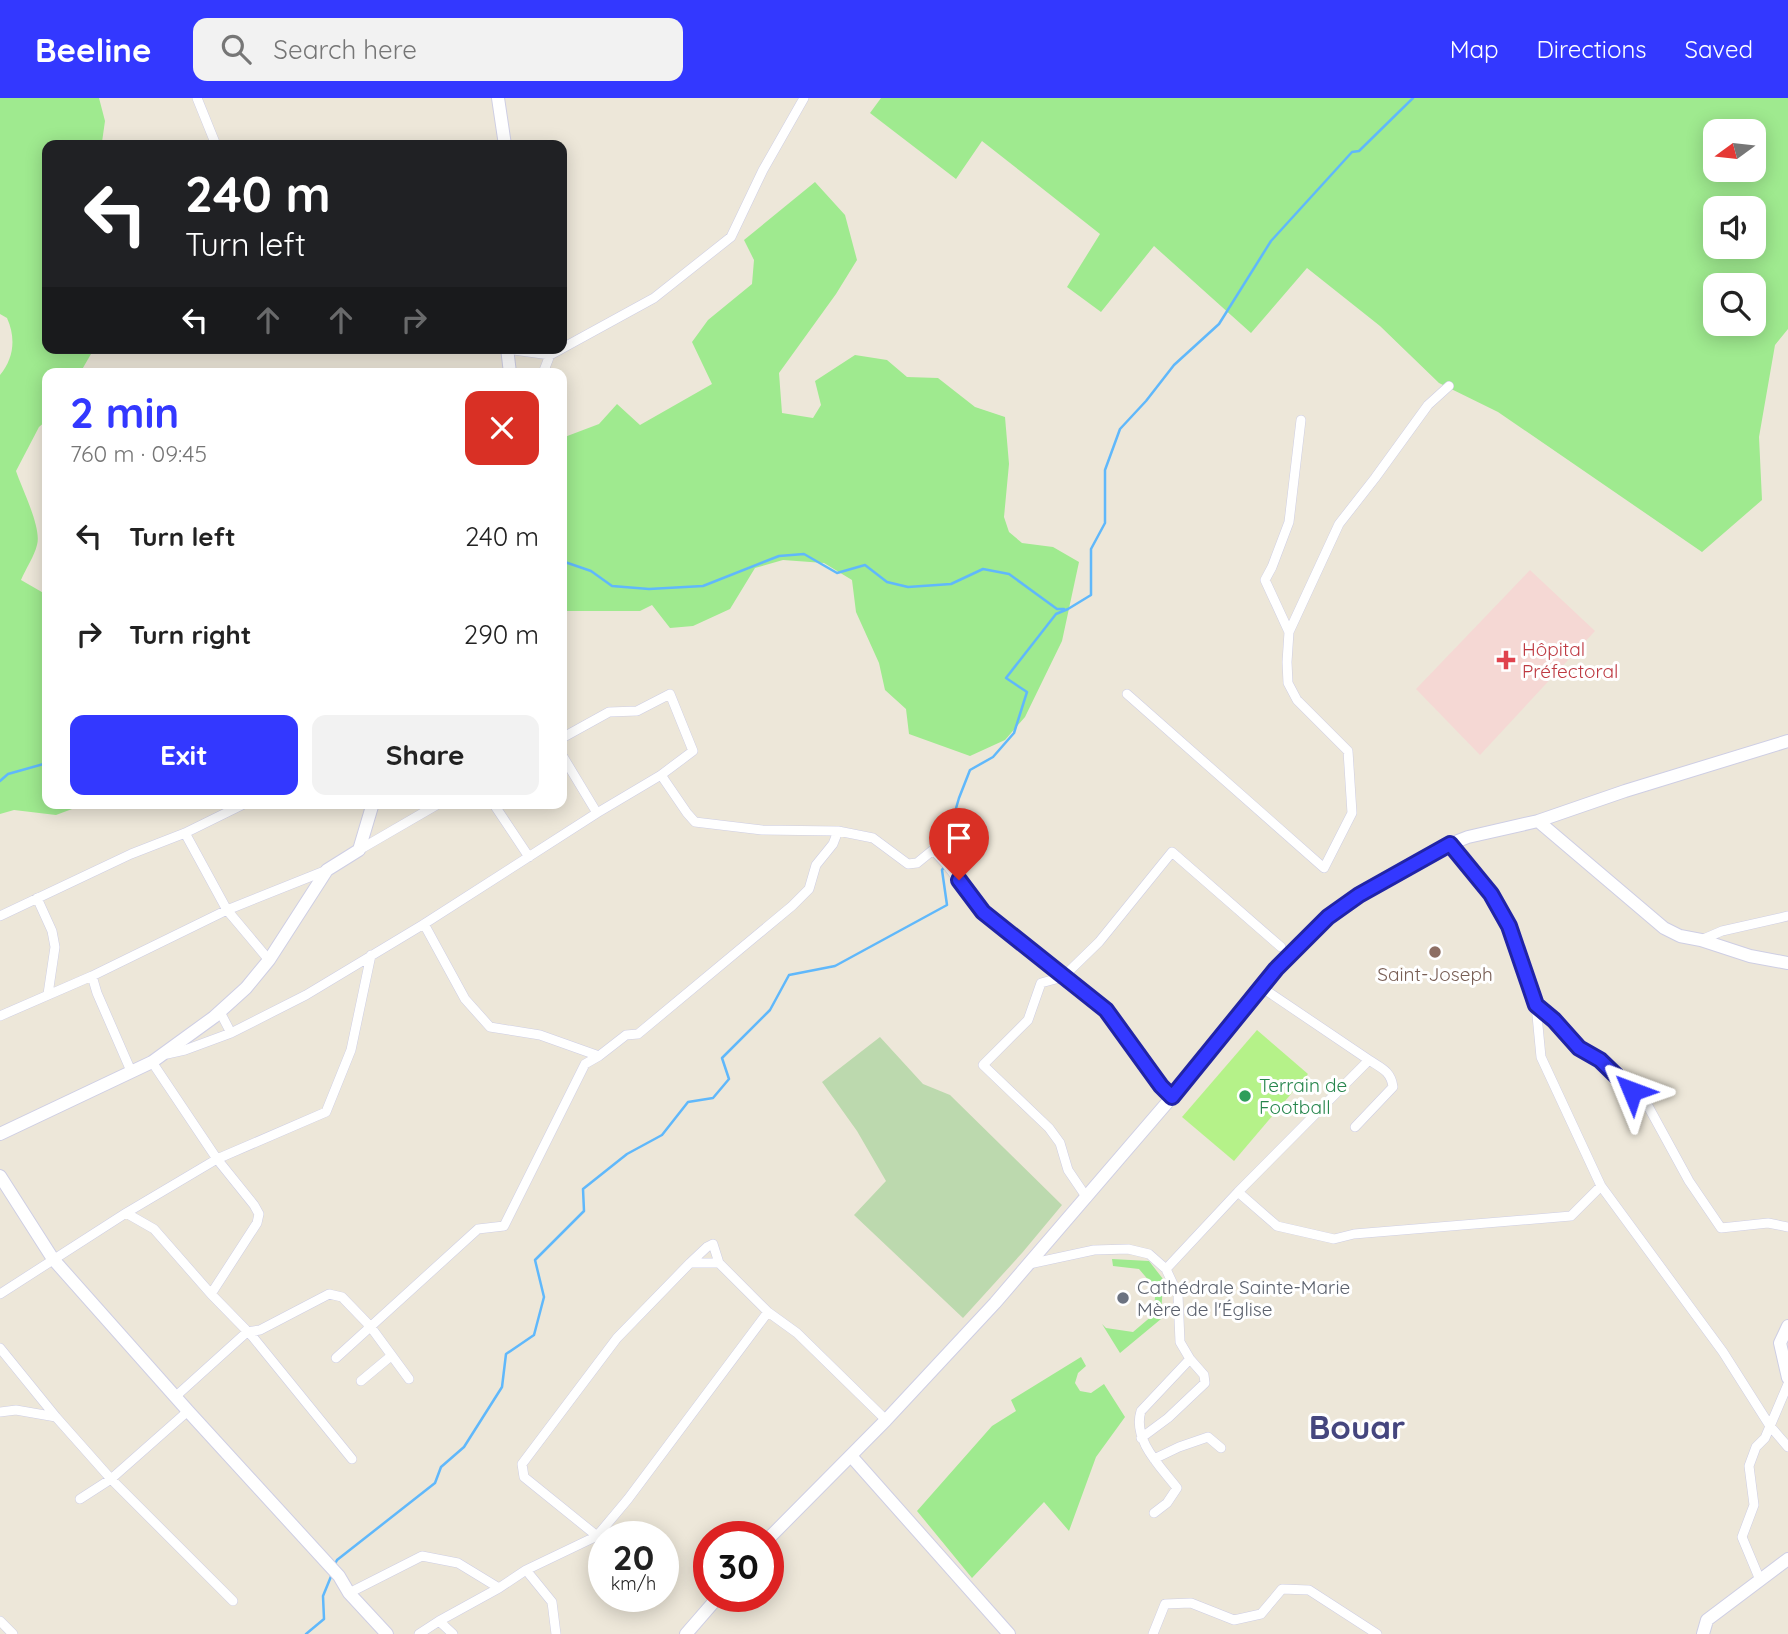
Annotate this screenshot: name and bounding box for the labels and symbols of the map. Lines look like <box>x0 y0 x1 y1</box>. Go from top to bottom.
north arrow <box>1703 119 1766 182</box>
place label: Hôpital Préfectoral <box>1522 637 1618 683</box>
marker: Hôpital Préfectoral <box>1496 650 1516 670</box>
pin <box>929 808 989 880</box>
marker: Saint-Joseph <box>1427 944 1443 960</box>
place label: Saint-Joseph <box>1377 962 1493 986</box>
position arrow <box>1595 1054 1669 1128</box>
place label: Terrain de Football <box>1259 1073 1347 1119</box>
marker: Terrain de Football <box>1237 1088 1253 1104</box>
place label: Cathédrale Sainte-Marie Mère de l'Église <box>1137 1275 1350 1321</box>
marker: Cathédrale Sainte-Marie Mère de l'Église <box>1115 1290 1131 1306</box>
district label: Bouar <box>1309 1406 1405 1447</box>
speed limit sign: 30 <box>693 1521 784 1612</box>

